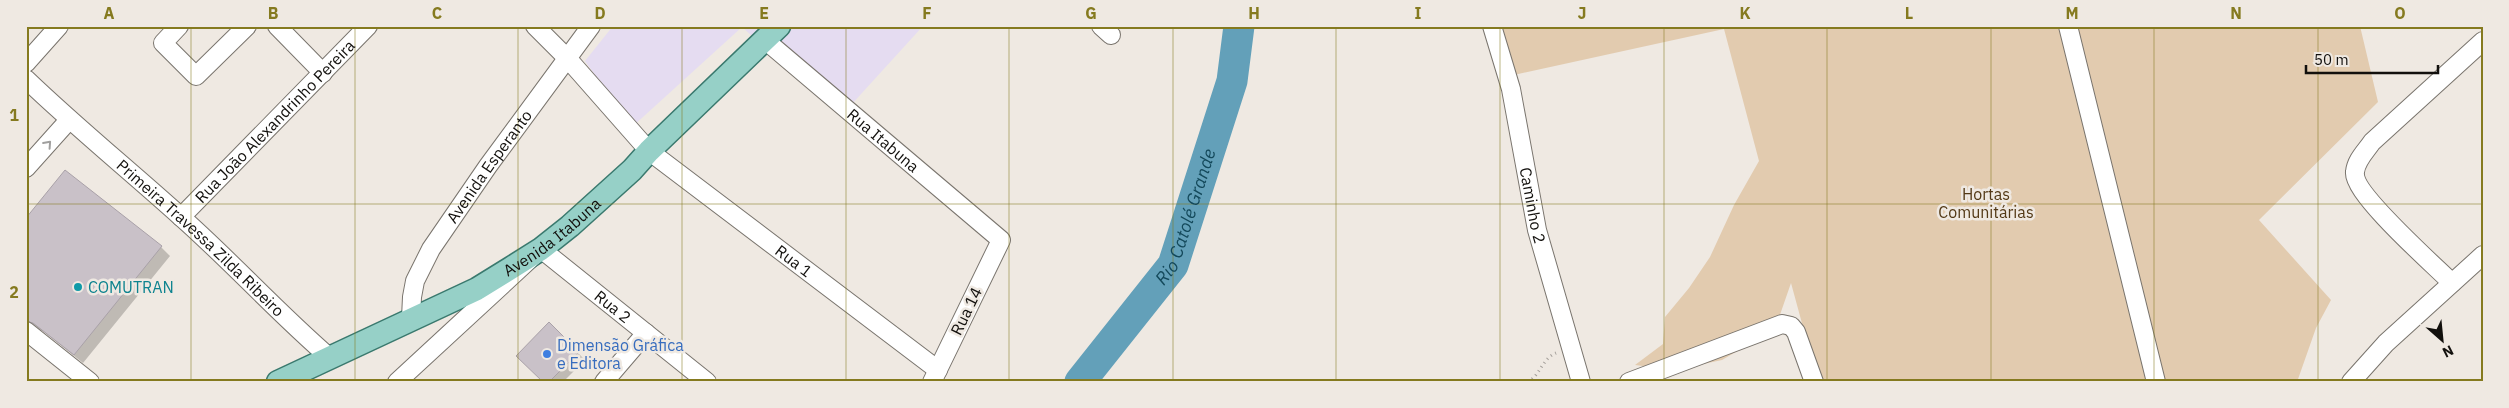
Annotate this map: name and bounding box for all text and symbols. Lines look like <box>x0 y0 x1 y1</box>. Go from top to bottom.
text: A <box>104 3 115 23</box>
text: B <box>268 3 279 23</box>
text: C <box>432 3 442 23</box>
text: D <box>594 3 606 23</box>
text: E <box>759 3 769 23</box>
text: F <box>922 3 932 23</box>
text: G <box>1085 3 1097 23</box>
text: H <box>1248 3 1260 23</box>
text: I <box>1415 3 1422 23</box>
text: J <box>1578 3 1586 23</box>
text: K <box>1739 3 1751 23</box>
text: L <box>1905 3 1913 23</box>
text: M <box>2065 3 2079 23</box>
text: N <box>2230 3 2242 23</box>
text: O <box>2394 3 2406 23</box>
street label: Rua João Alexandrinho Pereira <box>191 35 359 207</box>
scale bar <box>2306 42 2439 74</box>
text: 50 m <box>2314 50 2349 69</box>
street label: Rua Itabuna <box>843 104 924 177</box>
text: 1 <box>9 105 19 125</box>
street label: Avenida Esperanto <box>442 106 536 227</box>
one-way arrow <box>42 141 51 150</box>
water label: Rio Catolé Grande <box>1150 146 1221 289</box>
street label: Primeira Travessa Zilda Ribeiro <box>113 155 289 321</box>
street label: Caminho 2 <box>1516 166 1550 246</box>
park label: Hortas Comunitárias <box>1938 184 2034 222</box>
street label: Avenida Itabuna <box>499 193 605 280</box>
street label: Rua 1 <box>771 240 816 281</box>
place label: COMUTRAN <box>88 277 174 297</box>
marker: COMUTRAN <box>72 281 84 293</box>
text: 2 <box>9 282 19 302</box>
street label: Rua 14 <box>946 284 986 338</box>
street label: Rua 2 <box>590 286 635 327</box>
north arrow <box>2416 316 2466 366</box>
place label: Dimensão Gráfica e Editora <box>557 335 684 373</box>
text: N <box>2439 341 2457 362</box>
marker: Dimensão Gráfica e Editora <box>541 348 553 360</box>

